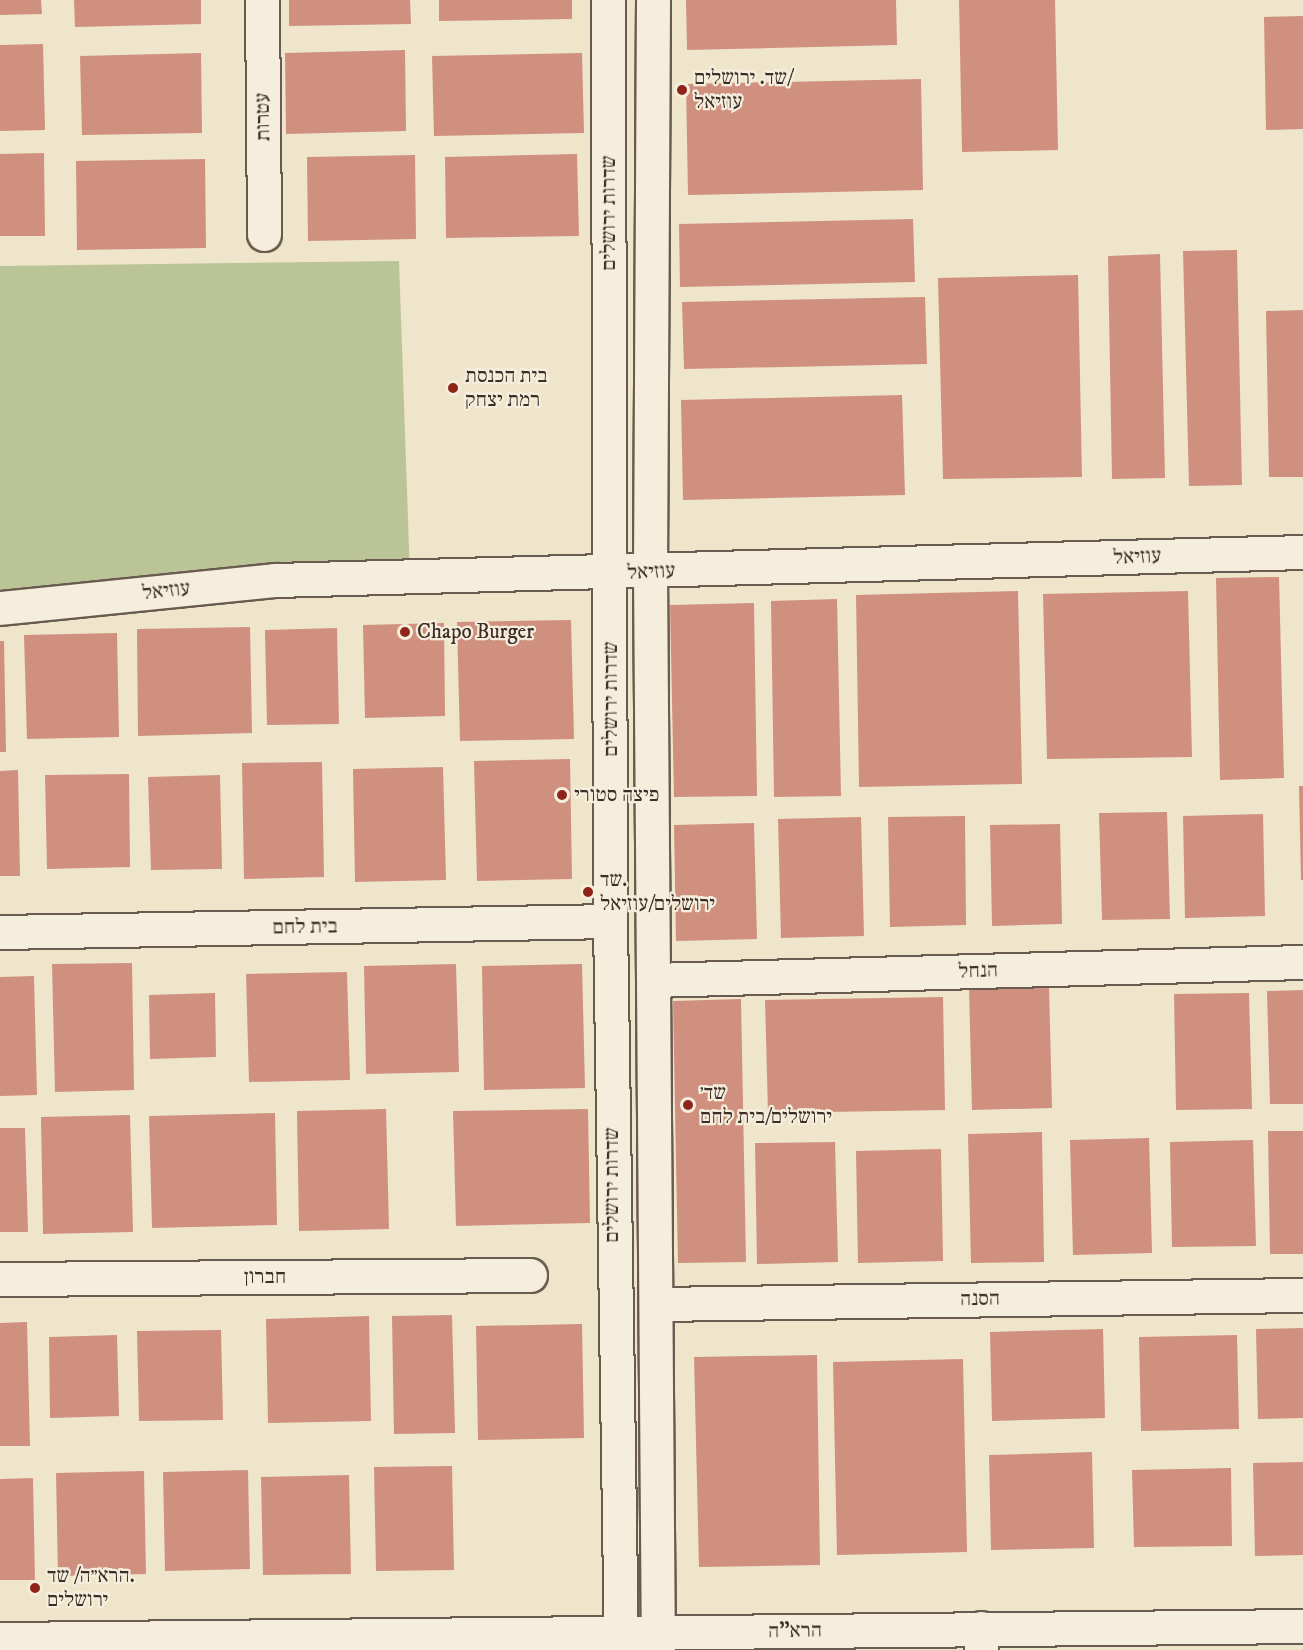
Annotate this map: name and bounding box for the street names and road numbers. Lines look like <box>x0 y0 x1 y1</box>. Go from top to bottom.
street label: עטרות <box>250 93 276 141</box>
street label: שדרות ירושלים <box>596 155 622 271</box>
street label: עוזיאל <box>1112 544 1162 570</box>
street label: עוזיאל <box>626 559 676 585</box>
street label: עוזיאל <box>141 576 191 606</box>
street label: שדרות ירושלים <box>598 641 624 757</box>
street label: בית לחם <box>272 914 338 940</box>
street label: הנחל <box>958 958 998 984</box>
street label: שדרות ירושלים <box>599 1127 625 1243</box>
street label: חברון <box>244 1264 286 1290</box>
street label: הסנה <box>960 1286 1000 1312</box>
street label: הרא"ה <box>768 1618 822 1644</box>

